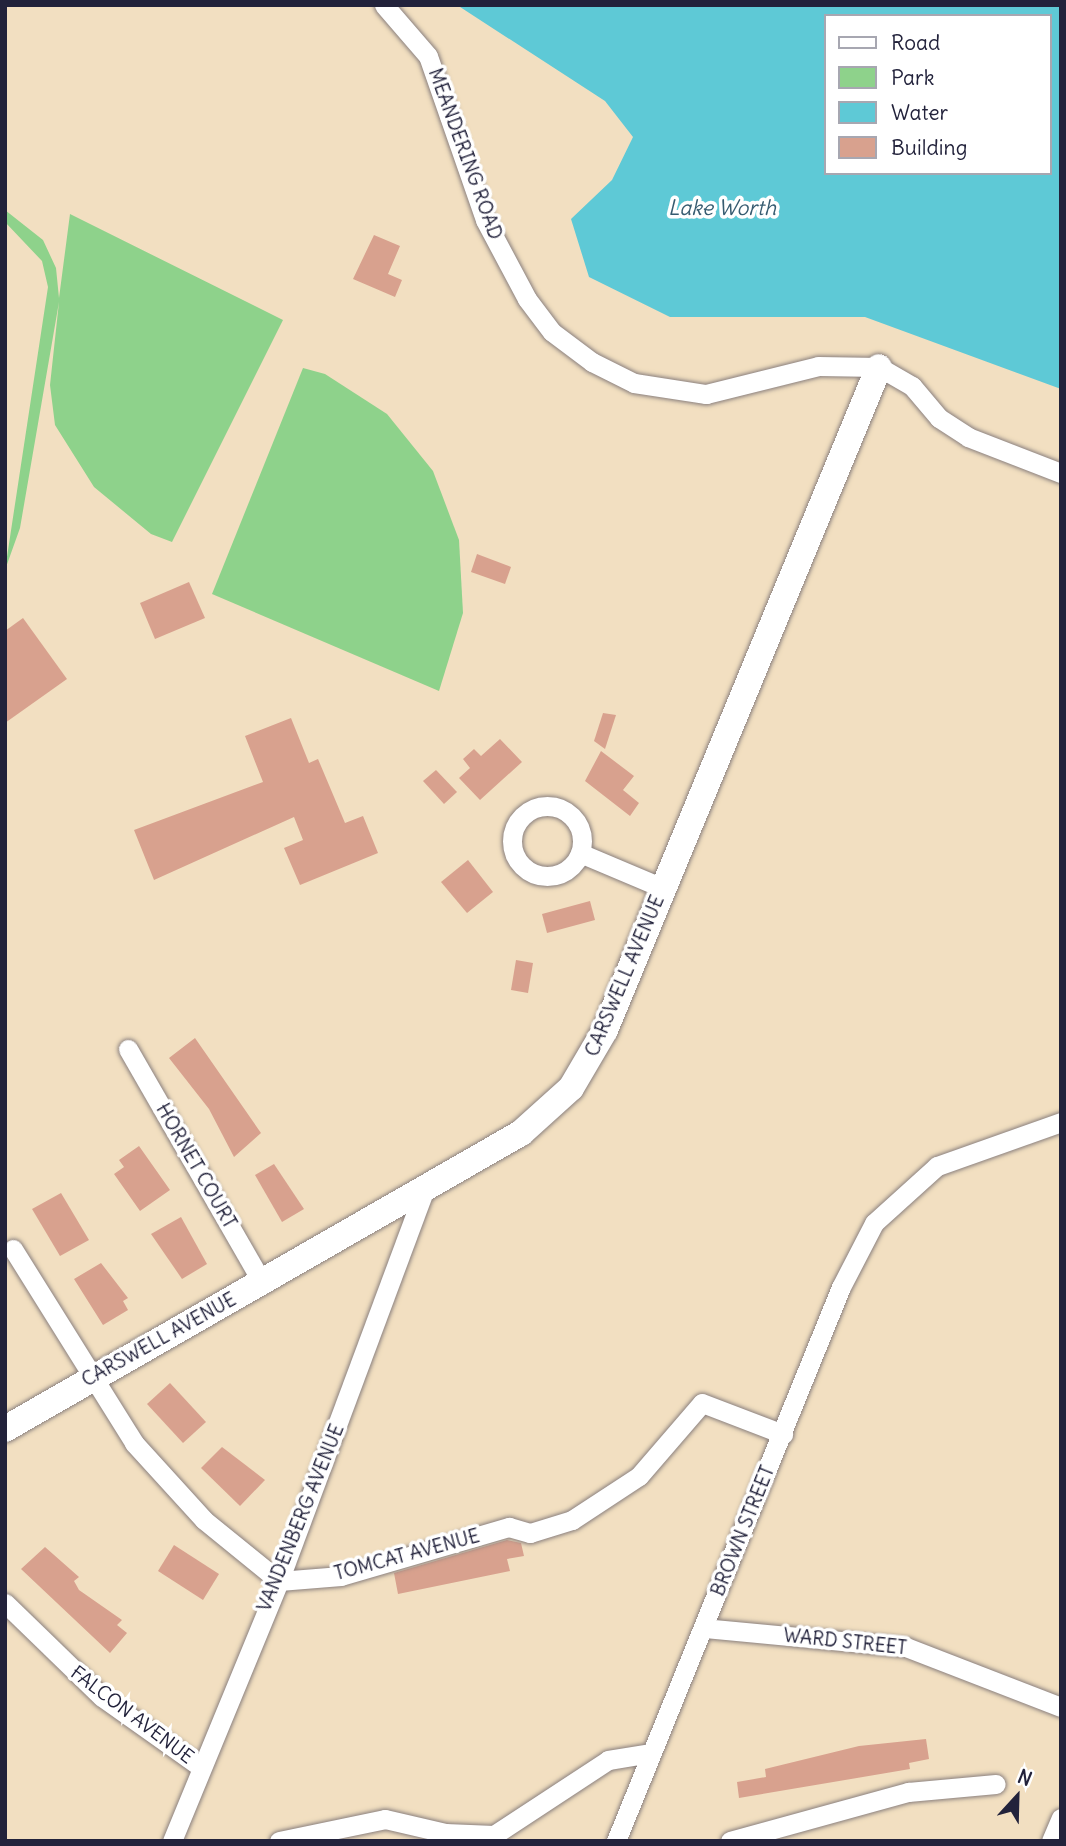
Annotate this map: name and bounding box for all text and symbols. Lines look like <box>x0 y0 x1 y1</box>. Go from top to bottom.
legend <box>824 14 1052 175</box>
text: Road <box>891 29 940 56</box>
text: Park <box>891 64 934 91</box>
street label: MEANDERING ROAD <box>423 65 507 243</box>
text: Water <box>891 99 948 126</box>
text: Building <box>891 134 967 161</box>
water label: Lake Worth <box>668 195 776 221</box>
street label: CARSWELL AVENUE <box>581 892 669 1060</box>
street label: HORNET COURT <box>151 1099 241 1233</box>
street label: CARSWELL AVENUE <box>78 1288 240 1392</box>
street label: VANDENBERG AVENUE <box>253 1421 349 1615</box>
street label: BROWN STREET <box>706 1462 780 1600</box>
street label: TOMCAT AVENUE <box>332 1525 482 1585</box>
street label: WARD STREET <box>782 1624 908 1660</box>
street label: FALCON AVENUE <box>66 1661 198 1769</box>
north arrow <box>982 1762 1052 1832</box>
text: N <box>1014 1764 1035 1791</box>

